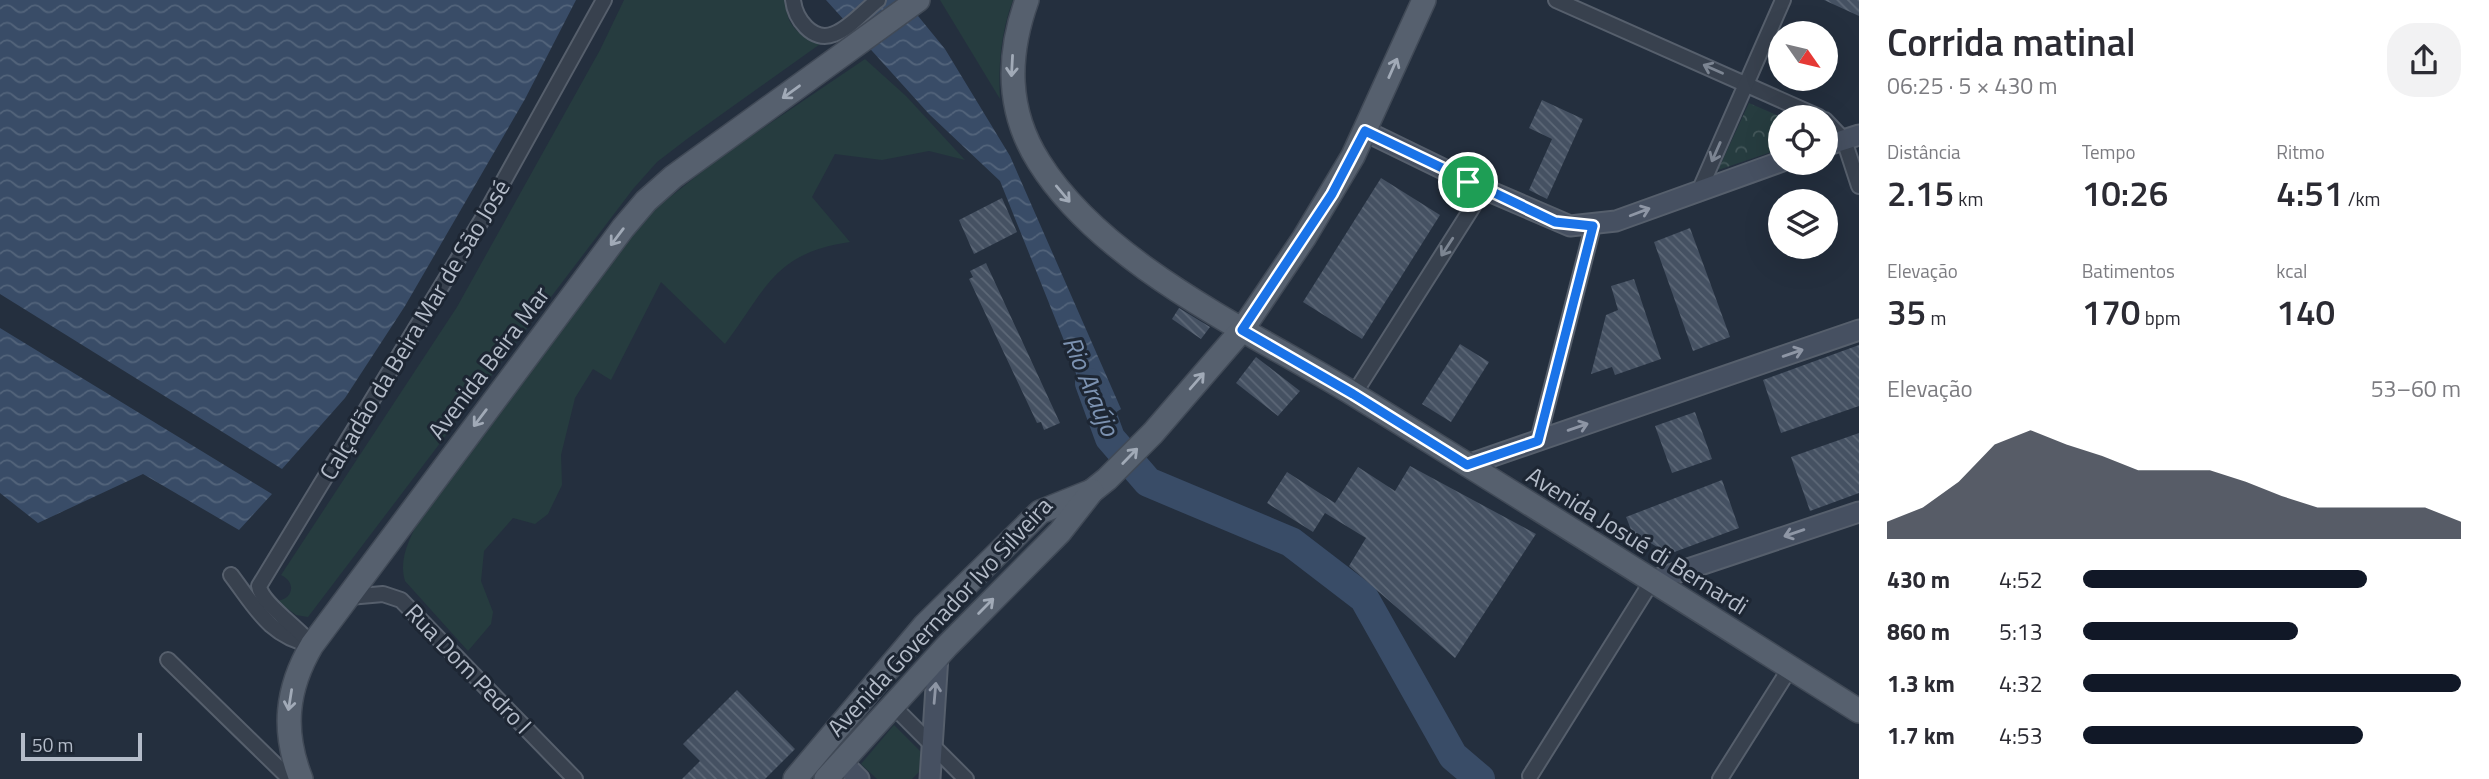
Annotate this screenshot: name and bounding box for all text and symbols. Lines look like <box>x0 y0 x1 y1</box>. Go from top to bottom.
text: Corrida matinal <box>1887 13 2136 71</box>
north arrow <box>1768 21 1838 91</box>
map controls <box>1768 21 1838 259</box>
button: share <box>2387 23 2461 97</box>
one-way arrow <box>1006 54 1019 77</box>
one-way arrow <box>1387 58 1400 80</box>
one-way arrow <box>1702 62 1724 75</box>
text: 06:25 · 5 × 430 m <box>1887 68 2057 103</box>
one-way arrow <box>781 84 800 99</box>
button: locate <box>1768 105 1838 175</box>
text: Distância <box>1887 137 1961 166</box>
text: Tempo <box>2082 137 2135 166</box>
text: Ritmo <box>2276 137 2325 166</box>
one-way arrow <box>1709 141 1722 162</box>
pin <box>1438 152 1498 212</box>
icon: arrive <box>1449 163 1487 201</box>
text: 2.15 <box>1887 166 1954 220</box>
text: 10:26 <box>2082 166 2168 220</box>
text: 4:51 <box>2276 166 2344 220</box>
street label: Calçadão da Beira Mar de São José <box>310 172 518 487</box>
one-way arrow <box>1055 184 1071 202</box>
text: km <box>1954 184 1983 213</box>
text: /km <box>2344 184 2381 213</box>
button: layers <box>1768 189 1838 259</box>
one-way arrow <box>1629 205 1651 217</box>
one-way arrow <box>609 227 624 245</box>
one-way arrow <box>1440 237 1455 256</box>
text: Elevação <box>1887 256 1958 285</box>
text: Batimentos <box>2082 256 2175 285</box>
text: kcal <box>2276 256 2307 285</box>
street label: Avenida Beira Mar <box>419 278 558 447</box>
text: 35 <box>1887 285 1926 339</box>
text: 170 <box>2082 285 2140 339</box>
text: 140 <box>2276 285 2335 339</box>
text: m <box>1926 303 1946 332</box>
text: bpm <box>2140 303 2181 332</box>
water label: Rio Araújo <box>1053 330 1130 443</box>
one-way arrow <box>1781 346 1803 358</box>
text: Elevação <box>1887 371 1973 406</box>
text: 53–60 m <box>2371 371 2461 406</box>
one-way arrow <box>1189 373 1205 391</box>
one-way arrow <box>473 409 488 428</box>
one-way arrow <box>1566 420 1588 432</box>
one-way arrow <box>1121 448 1138 465</box>
street label: Avenida Josué di Bernardi <box>1520 457 1755 623</box>
street label: Avenida Governador Ivo Silveira <box>818 488 1060 744</box>
one-way arrow <box>1784 528 1806 541</box>
text: 430 m <box>1887 562 1950 597</box>
text: 4:52 <box>1999 562 2043 597</box>
street label: Rua Dom Pedro I <box>397 595 540 742</box>
one-way arrow <box>977 598 994 615</box>
text: 860 m <box>1887 614 1950 649</box>
text: 5:13 <box>1999 614 2043 649</box>
text: 1.3 km <box>1887 666 1955 701</box>
text: 4:32 <box>1999 666 2043 701</box>
one-way arrow <box>929 682 942 705</box>
one-way arrow <box>283 688 296 711</box>
text: 1.7 km <box>1887 718 1955 753</box>
text: 4:53 <box>1999 718 2043 753</box>
scale bar <box>21 730 142 762</box>
text: 50 m <box>32 730 73 759</box>

